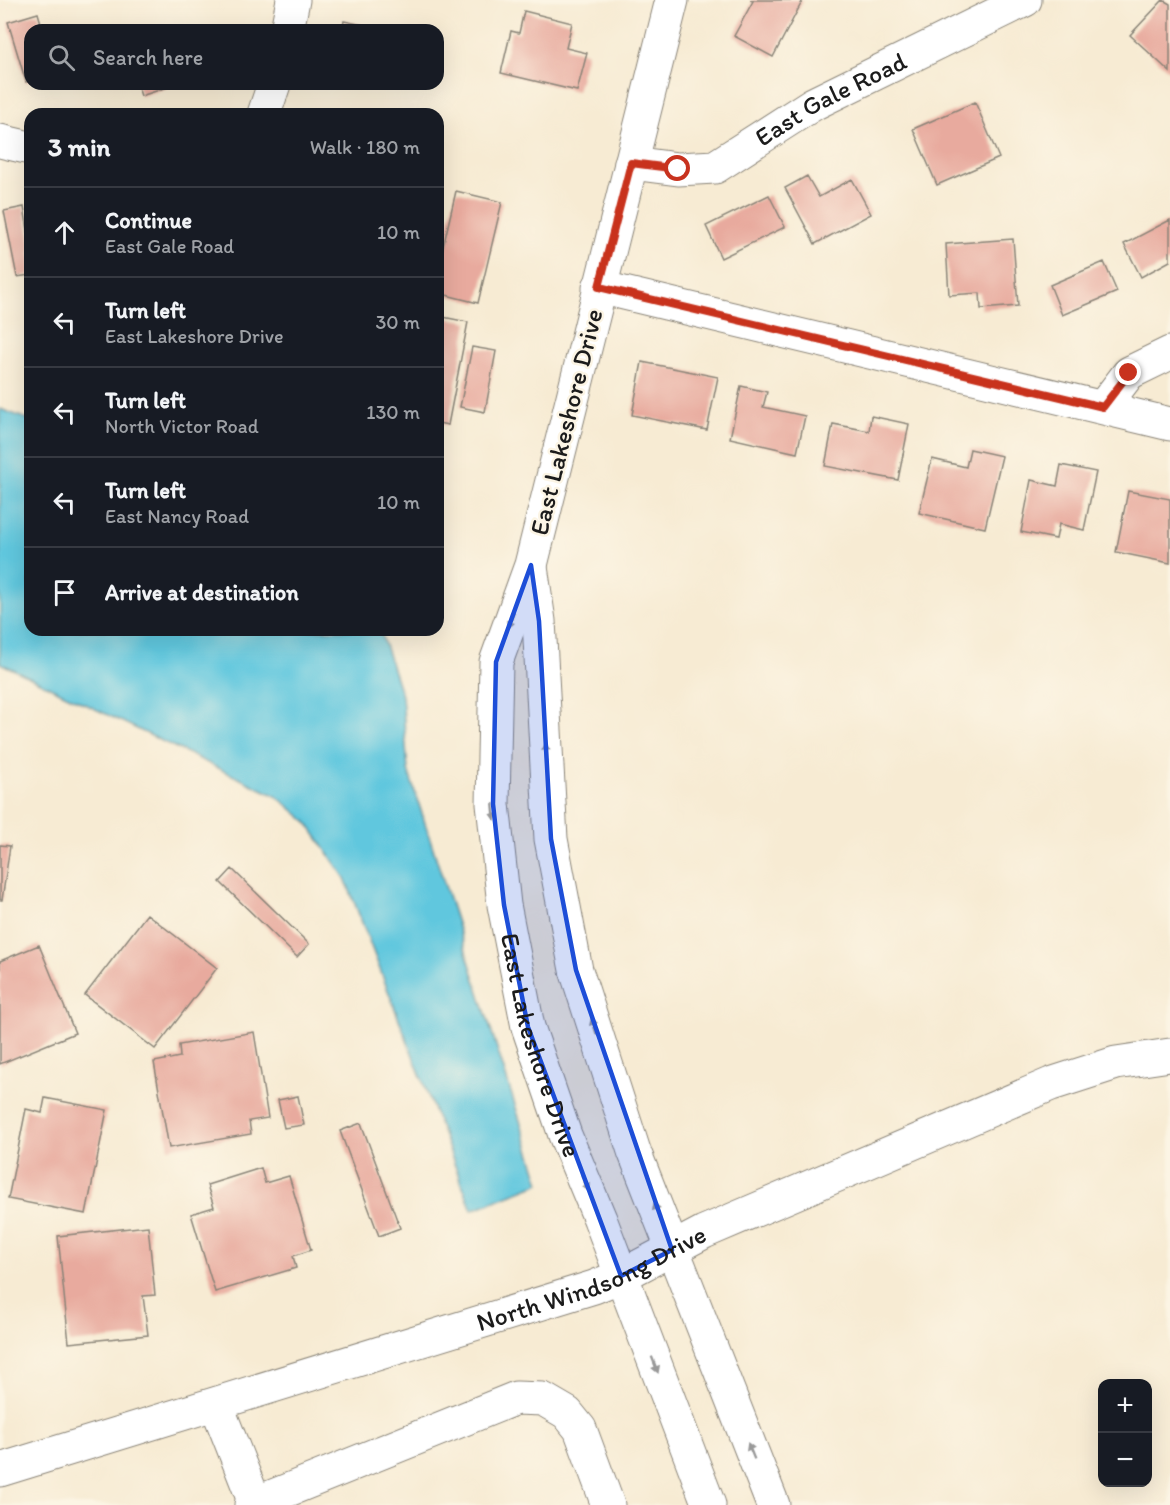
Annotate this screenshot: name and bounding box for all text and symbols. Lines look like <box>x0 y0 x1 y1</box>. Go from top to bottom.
search box <box>24 24 444 90</box>
icon: search <box>45 41 78 74</box>
text: Search here <box>93 44 203 71</box>
street label: East Gale Road <box>749 44 912 153</box>
text: 3 min <box>48 131 110 163</box>
text: Walk · 180 m <box>310 135 420 159</box>
route start <box>664 155 690 181</box>
text: Continue <box>105 207 192 234</box>
icon: ahead <box>48 216 81 249</box>
text: 10 m <box>377 220 420 244</box>
text: East Gale Road <box>105 234 234 258</box>
text: Turn left <box>105 297 186 324</box>
street label: East Lakeshore Drive <box>522 305 610 539</box>
icon: left <box>48 306 81 339</box>
text: 30 m <box>375 310 420 334</box>
text: East Lakeshore Drive <box>105 324 284 348</box>
route end <box>1115 359 1141 385</box>
text: Turn left <box>105 387 186 414</box>
icon: left <box>48 396 81 429</box>
text: 130 m <box>366 400 420 424</box>
text: North Victor Road <box>105 414 259 438</box>
text: Turn left <box>105 477 186 504</box>
icon: left <box>48 486 81 519</box>
text: 10 m <box>377 490 420 514</box>
text: East Nancy Road <box>105 504 249 528</box>
icon: arrive <box>48 576 81 609</box>
text: Arrive at destination <box>105 579 299 606</box>
one-way arrow <box>505 611 515 629</box>
one-way arrow <box>541 743 550 762</box>
one-way arrow <box>489 803 499 822</box>
street label: East Lakeshore Drive <box>494 930 588 1162</box>
one-way arrow <box>588 1017 598 1035</box>
one-way arrow <box>581 1174 590 1192</box>
one-way arrow <box>651 1201 661 1219</box>
street label: North Windsong Drive <box>472 1218 712 1338</box>
one-way arrow <box>651 1356 660 1374</box>
map controls <box>1098 1379 1152 1487</box>
button: + <box>1098 1379 1152 1433</box>
button: − <box>1098 1433 1152 1487</box>
one-way arrow <box>746 1441 756 1459</box>

